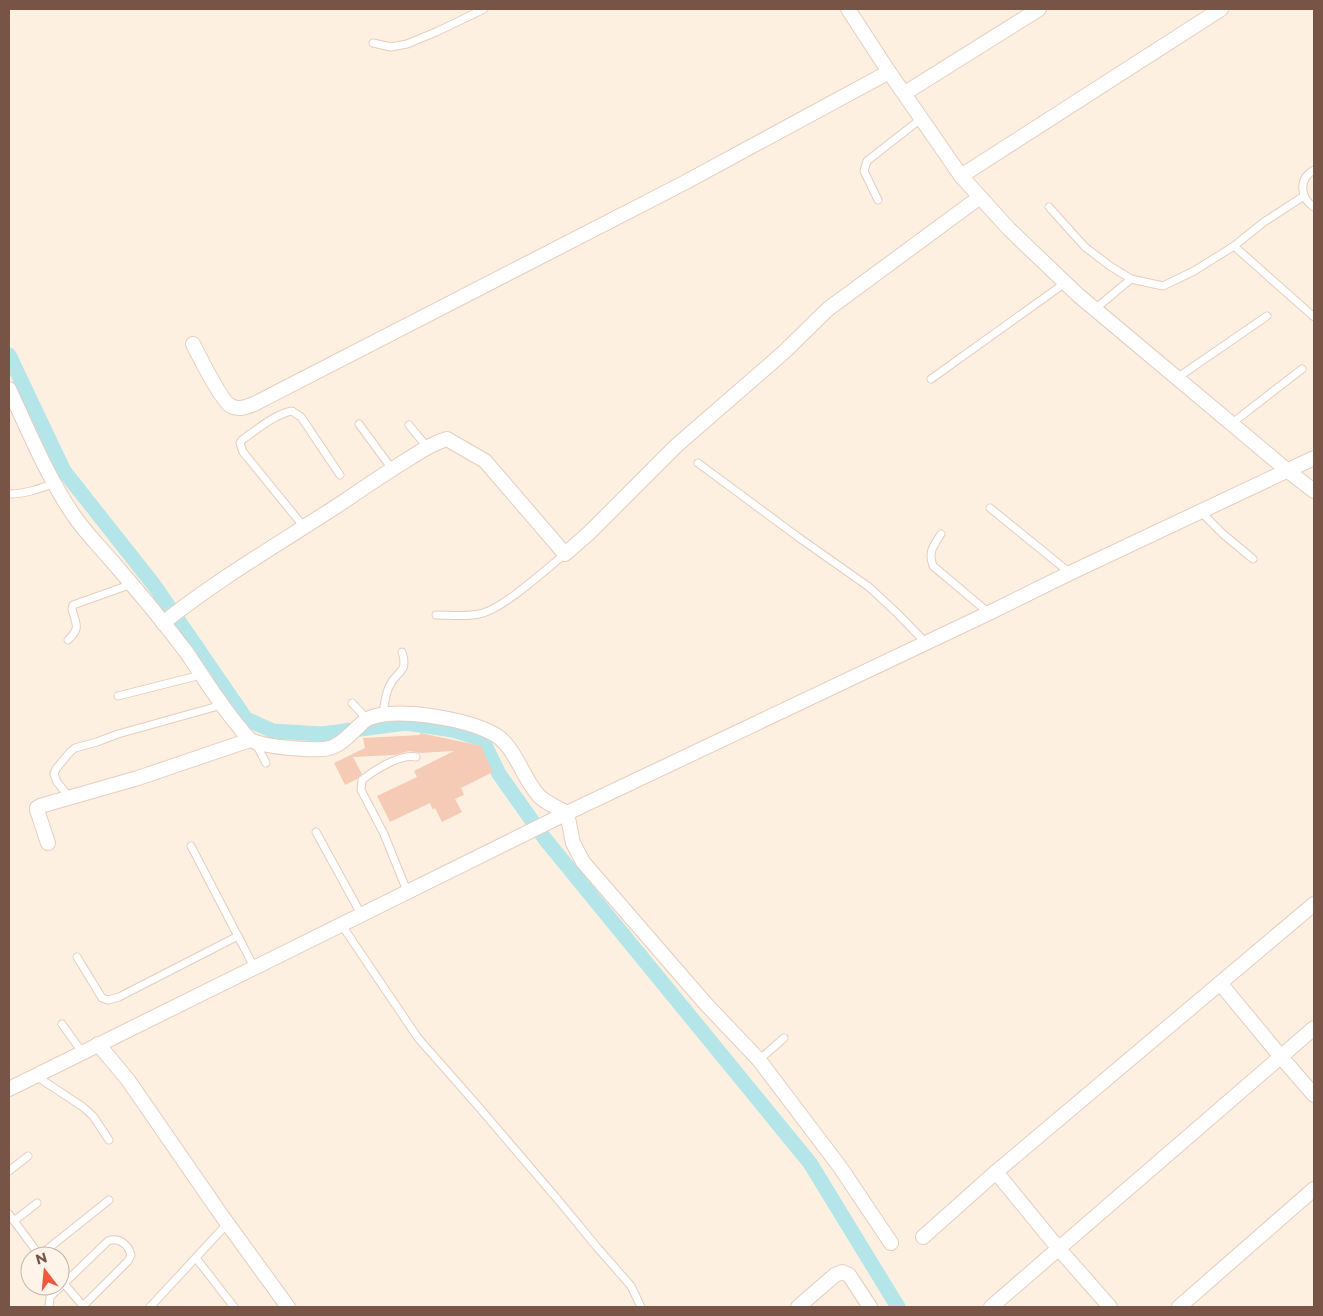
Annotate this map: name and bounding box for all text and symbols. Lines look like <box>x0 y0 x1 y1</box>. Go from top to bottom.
north arrow <box>20 1246 70 1296</box>
text: N <box>33 1248 49 1269</box>

